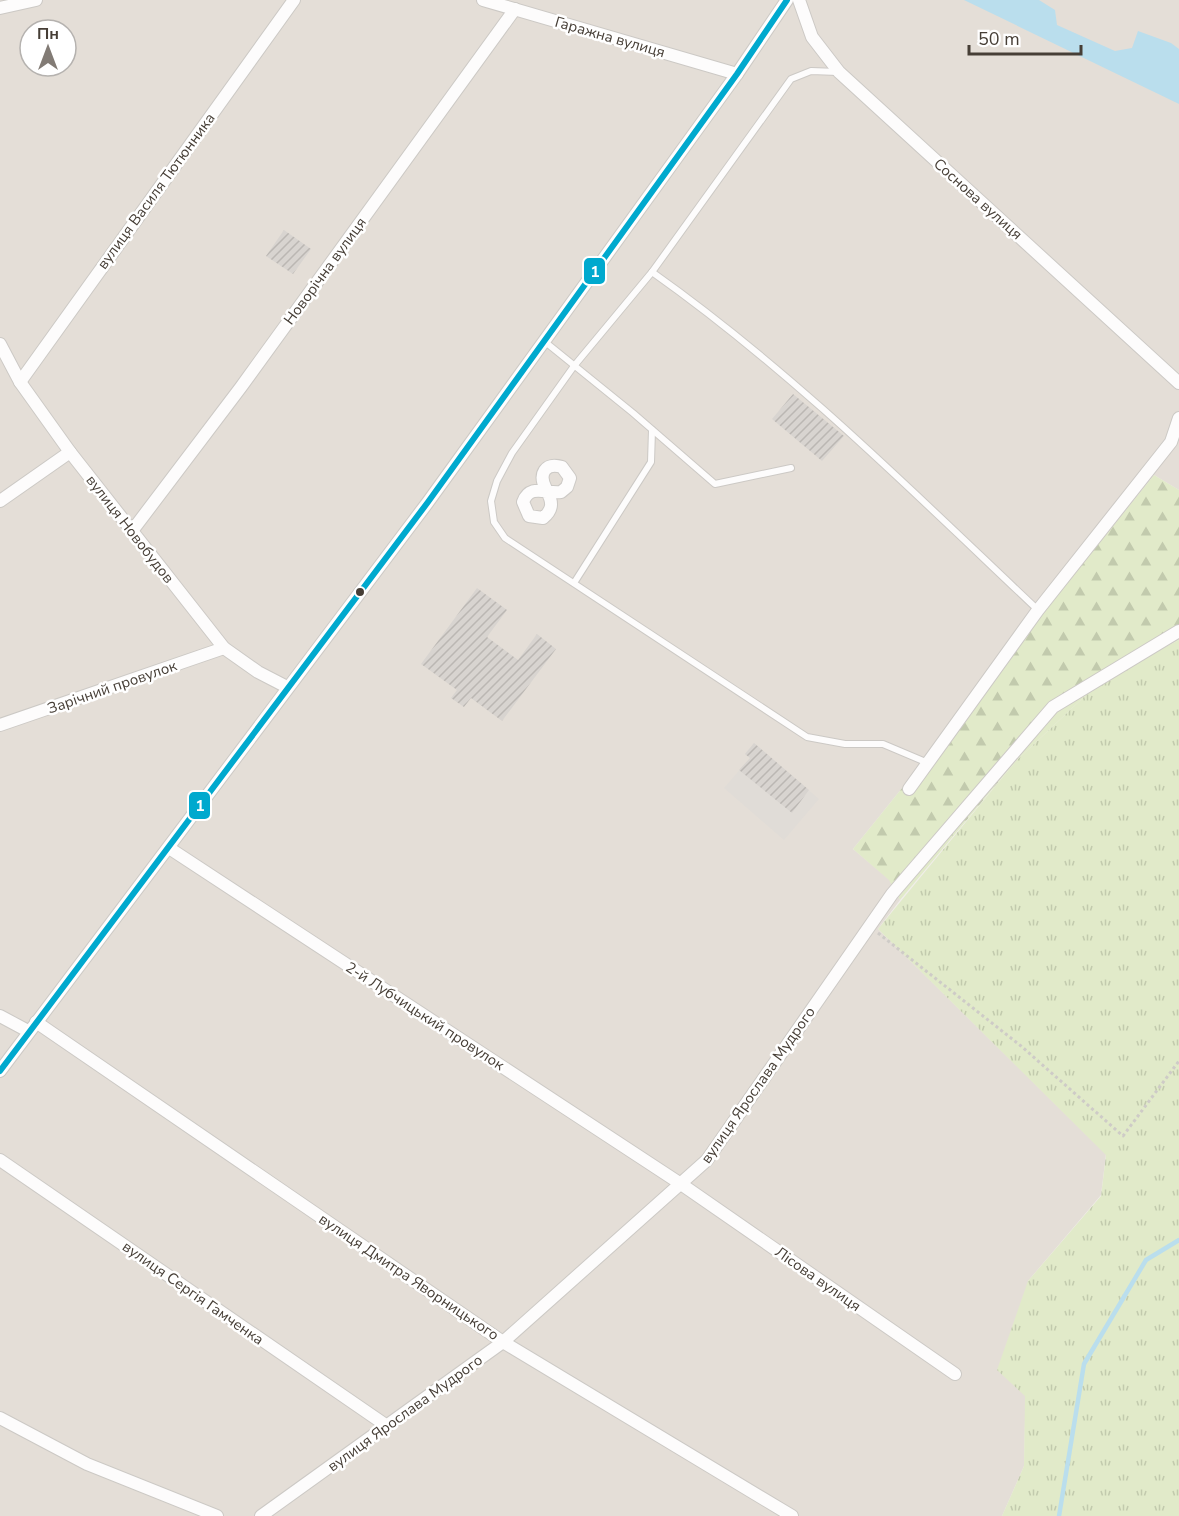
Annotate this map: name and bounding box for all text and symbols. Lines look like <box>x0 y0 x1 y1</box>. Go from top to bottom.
street label: Гаражна вулиця <box>553 12 667 62</box>
north arrow <box>18 18 78 78</box>
scale bar <box>969 18 1082 56</box>
text: Пн <box>37 23 59 45</box>
text: 50 m <box>978 27 1020 51</box>
street label: вулиця Василя Тютюнника <box>93 109 219 273</box>
street label: Соснова вулиця <box>929 154 1027 244</box>
street label: Новорічна вулиця <box>279 213 371 329</box>
line badge: 1 <box>583 257 606 285</box>
text: 1 <box>590 261 600 283</box>
street label: вулиця Новобудов <box>81 471 179 587</box>
unlabelled marker <box>354 586 366 598</box>
street label: Зарічний провулок <box>45 655 179 718</box>
line badge: 1 <box>188 791 211 820</box>
text: 1 <box>195 795 205 817</box>
street label: 2-й Лубчицький провулок <box>342 957 508 1075</box>
street label: вулиця Ярослава Мудрого <box>696 1003 820 1167</box>
street label: вулиця Дмитра Яворницького <box>315 1209 503 1345</box>
street label: вулиця Сергія Гамченка <box>118 1237 268 1349</box>
street label: Лісова вулиця <box>771 1242 865 1316</box>
street label: вулиця Ярослава Мудрого <box>323 1350 487 1476</box>

